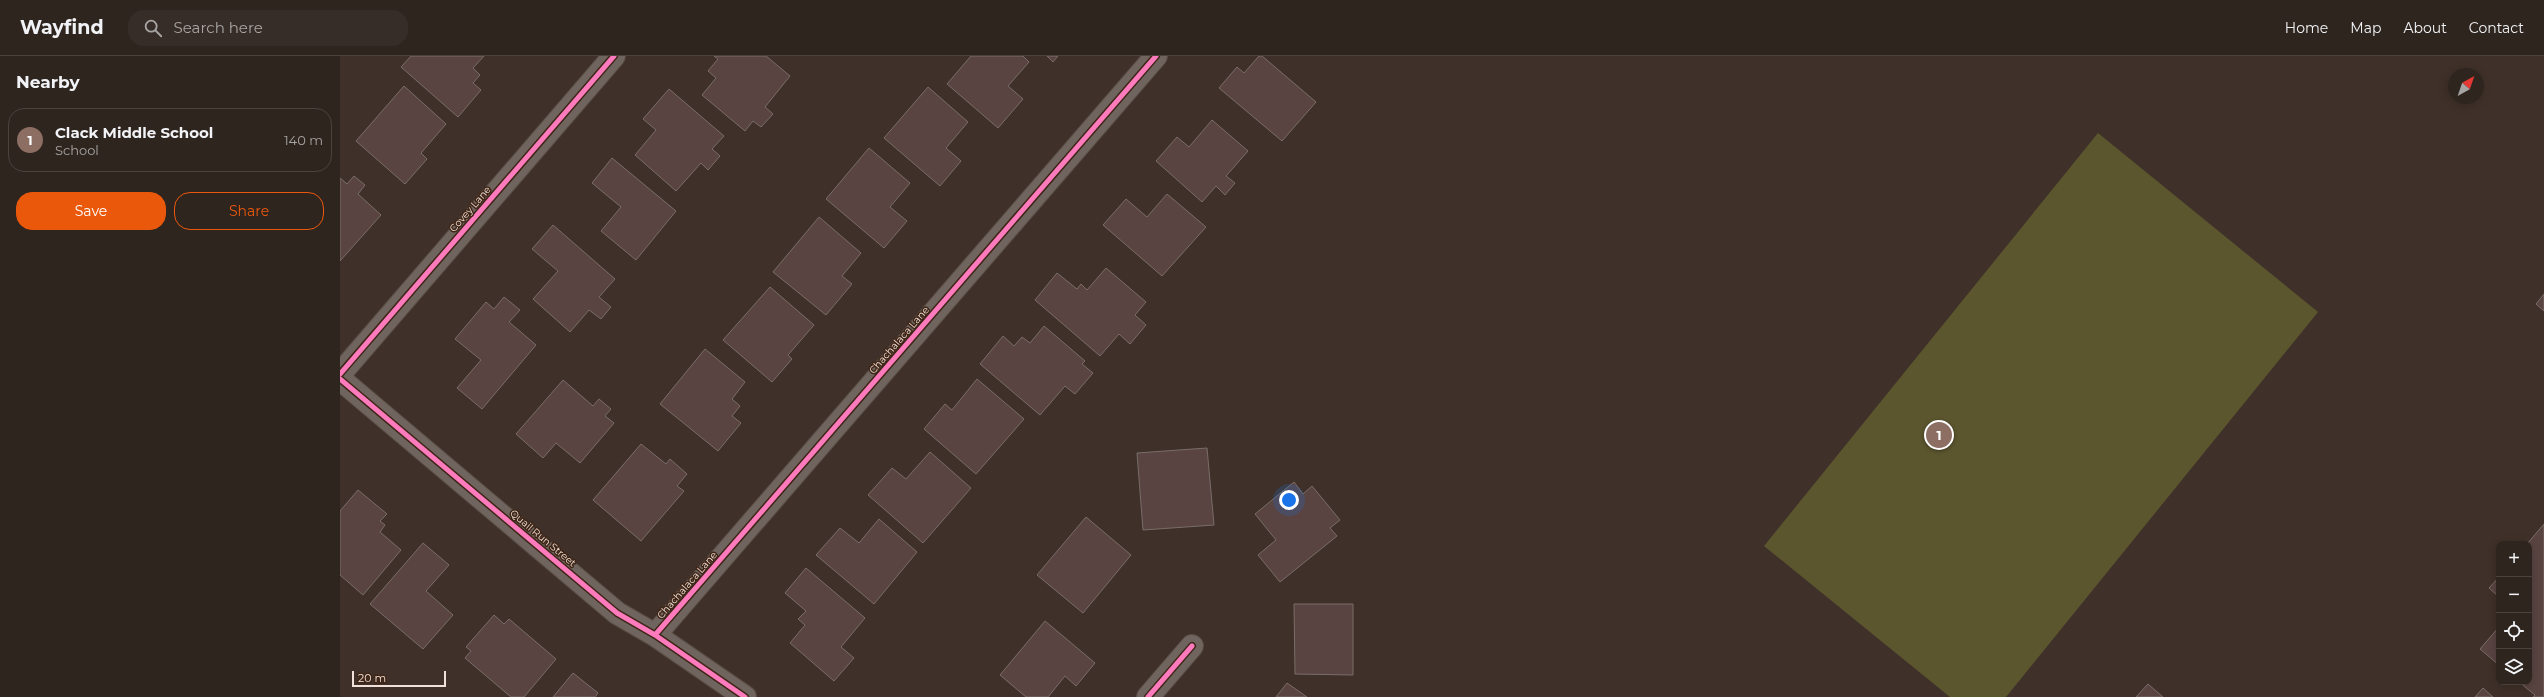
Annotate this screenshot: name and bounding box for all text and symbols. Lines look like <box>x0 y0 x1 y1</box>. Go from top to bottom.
search box <box>128 10 408 46</box>
text: Wayfind <box>20 16 104 39</box>
icon: search <box>142 17 164 39</box>
text: Search here <box>174 18 263 37</box>
text: Home <box>2285 19 2328 37</box>
text: Map <box>2350 19 2381 37</box>
text: About <box>2403 19 2447 37</box>
text: Contact <box>2469 19 2524 37</box>
north arrow <box>2448 68 2484 104</box>
text: Nearby <box>16 72 80 92</box>
text: Clack Middle School <box>55 123 213 142</box>
text: 1 <box>27 132 33 148</box>
text: 140 m <box>284 132 323 148</box>
text: School <box>55 142 99 158</box>
street label: Covey Lane <box>446 183 494 235</box>
button: Save <box>16 192 166 230</box>
button: Share <box>174 192 324 230</box>
street label: Chachalaca Lane <box>866 304 932 376</box>
pin: 1 <box>1926 420 1952 450</box>
your location <box>1279 490 1299 510</box>
street label: Quail Run Street <box>507 506 579 570</box>
map controls <box>2496 541 2532 685</box>
button: + <box>2496 541 2532 577</box>
street label: Chachalaca Lane <box>654 549 720 621</box>
button: − <box>2496 577 2532 613</box>
button: locate <box>2496 613 2532 649</box>
button: layers <box>2496 649 2532 685</box>
scale bar <box>352 669 446 688</box>
text: 20 m <box>358 671 386 685</box>

